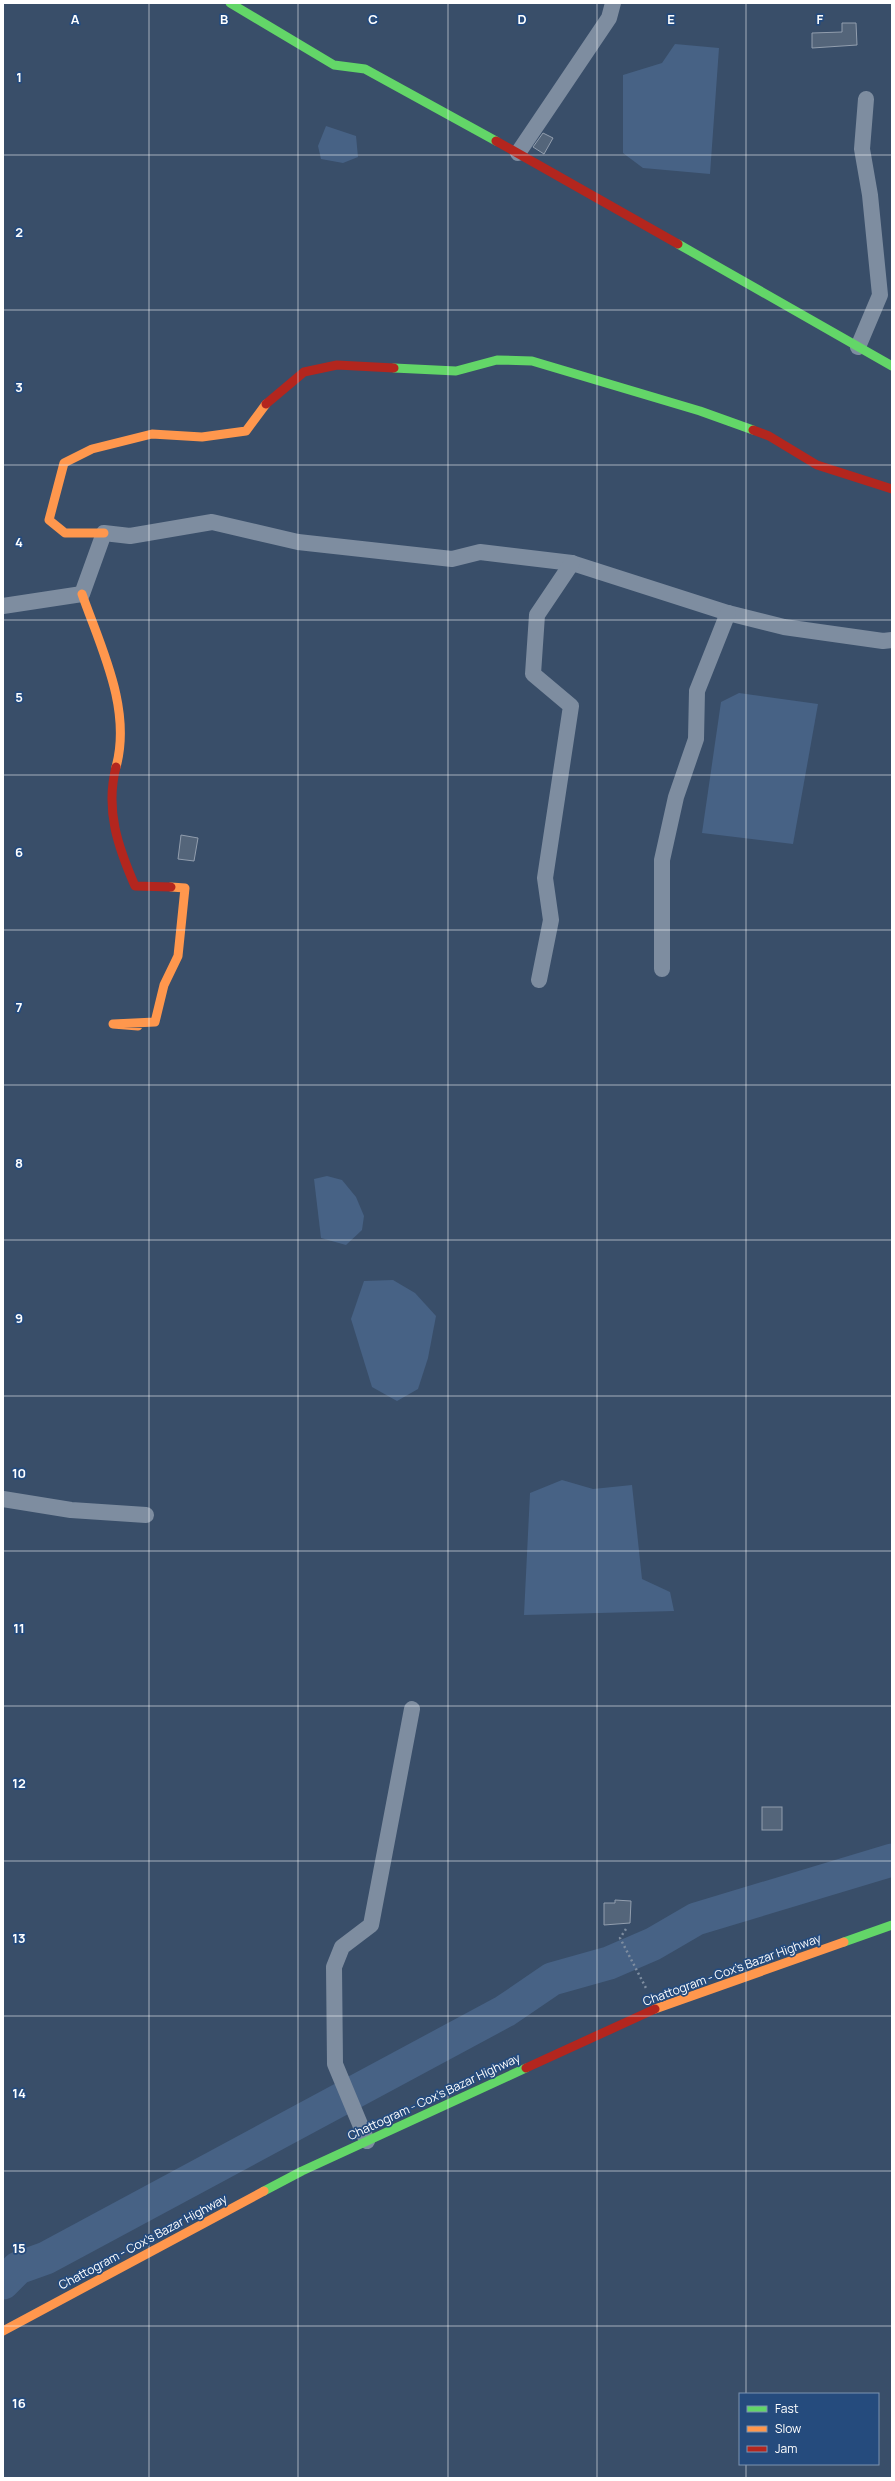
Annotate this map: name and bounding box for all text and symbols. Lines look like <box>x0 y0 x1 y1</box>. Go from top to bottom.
text: A <box>71 10 80 28</box>
text: B <box>220 10 228 28</box>
text: C <box>368 10 378 28</box>
text: D <box>517 10 527 28</box>
text: E <box>667 10 675 28</box>
text: F <box>817 10 824 28</box>
text: 1 <box>16 68 22 86</box>
text: 2 <box>15 223 23 241</box>
text: 3 <box>15 378 23 396</box>
text: 4 <box>15 533 23 551</box>
text: 5 <box>15 688 23 706</box>
text: 6 <box>15 843 23 861</box>
text: 7 <box>16 998 23 1016</box>
text: 8 <box>15 1154 23 1172</box>
text: 9 <box>15 1309 23 1327</box>
text: 10 <box>12 1464 26 1482</box>
text: 11 <box>13 1619 25 1637</box>
text: 12 <box>12 1774 26 1792</box>
text: 13 <box>12 1929 26 1947</box>
street label: Chattogram - Cox's Bazar Highway <box>640 1929 824 2010</box>
street label: Chattogram - Cox's Bazar Highway <box>345 2049 523 2144</box>
text: 14 <box>12 2084 26 2102</box>
street label: Chattogram - Cox's Bazar Highway <box>55 2189 231 2293</box>
text: 15 <box>12 2239 26 2257</box>
legend <box>739 2393 879 2465</box>
text: 16 <box>12 2394 26 2412</box>
text: Fast <box>775 2400 799 2417</box>
text: Slow <box>775 2420 801 2437</box>
text: Jam <box>775 2440 797 2457</box>

